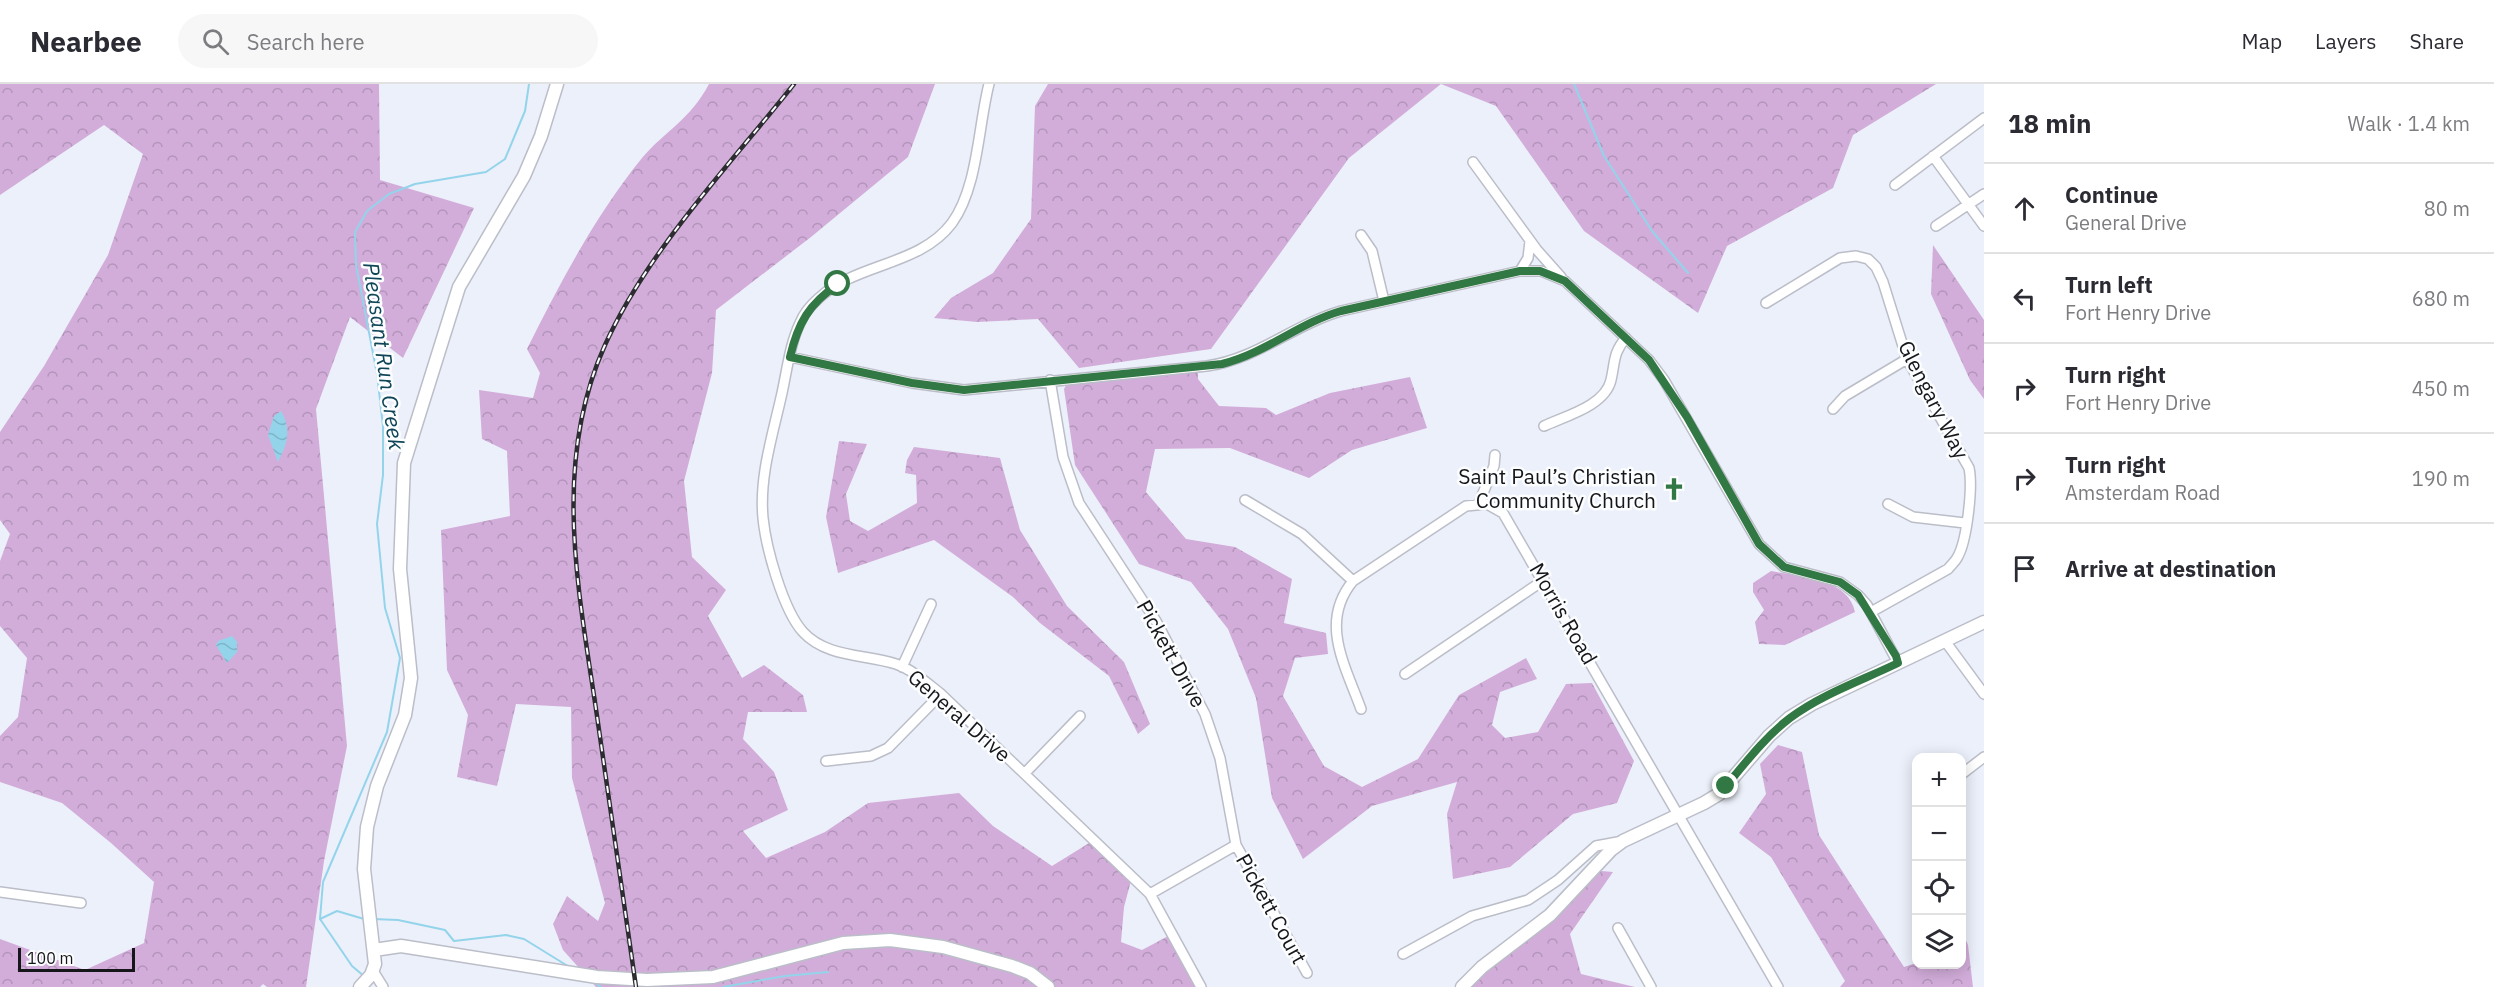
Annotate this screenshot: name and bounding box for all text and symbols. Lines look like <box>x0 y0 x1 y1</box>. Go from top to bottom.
search box <box>178 14 598 68</box>
text: Nearbee <box>30 23 142 60</box>
icon: search <box>199 25 232 58</box>
text: Search here <box>247 27 365 56</box>
text: Map <box>2242 27 2282 55</box>
text: Layers <box>2315 27 2377 55</box>
text: Share <box>2410 27 2464 55</box>
text: 18 min <box>2008 106 2092 140</box>
text: Walk · 1.4 km <box>2348 110 2470 137</box>
text: Continue <box>2065 180 2158 209</box>
icon: ahead <box>2008 192 2041 225</box>
text: 80 m <box>2424 195 2470 222</box>
text: General Drive <box>2065 209 2187 236</box>
water label: Pleasant Run Creek <box>357 260 412 452</box>
route start <box>824 270 850 296</box>
text: Turn left <box>2065 270 2153 299</box>
icon: left <box>2008 282 2041 315</box>
text: 680 m <box>2412 285 2470 312</box>
text: Fort Henry Drive <box>2065 299 2211 326</box>
street label: Glengary Way <box>1892 336 1976 464</box>
text: Turn right <box>2065 360 2166 389</box>
icon: right <box>2008 372 2041 405</box>
text: 450 m <box>2412 375 2470 402</box>
text: Fort Henry Drive <box>2065 389 2211 416</box>
text: Turn right <box>2065 450 2166 479</box>
place label: Saint Paul’s Christian Community Church <box>1458 462 1656 514</box>
icon: right <box>2008 462 2041 495</box>
text: 190 m <box>2412 465 2470 492</box>
church icon: Saint Paul’s Christian Community Church <box>1661 476 1687 502</box>
text: Amsterdam Road <box>2065 479 2220 506</box>
icon: arrive <box>2008 552 2041 585</box>
text: Arrive at destination <box>2065 554 2276 583</box>
street label: Morris Road <box>1524 558 1604 669</box>
street label: Pickett Drive <box>1131 595 1213 712</box>
street label: General Drive <box>902 663 1017 768</box>
map controls <box>1912 753 1966 969</box>
button: + <box>1912 753 1966 807</box>
route end <box>1712 772 1738 798</box>
button: − <box>1912 807 1966 861</box>
street label: Pickett Court <box>1230 848 1314 969</box>
button: locate <box>1912 861 1966 915</box>
button: layers <box>1912 915 1966 969</box>
scale bar <box>18 945 135 972</box>
text: 100 m <box>27 948 74 968</box>

